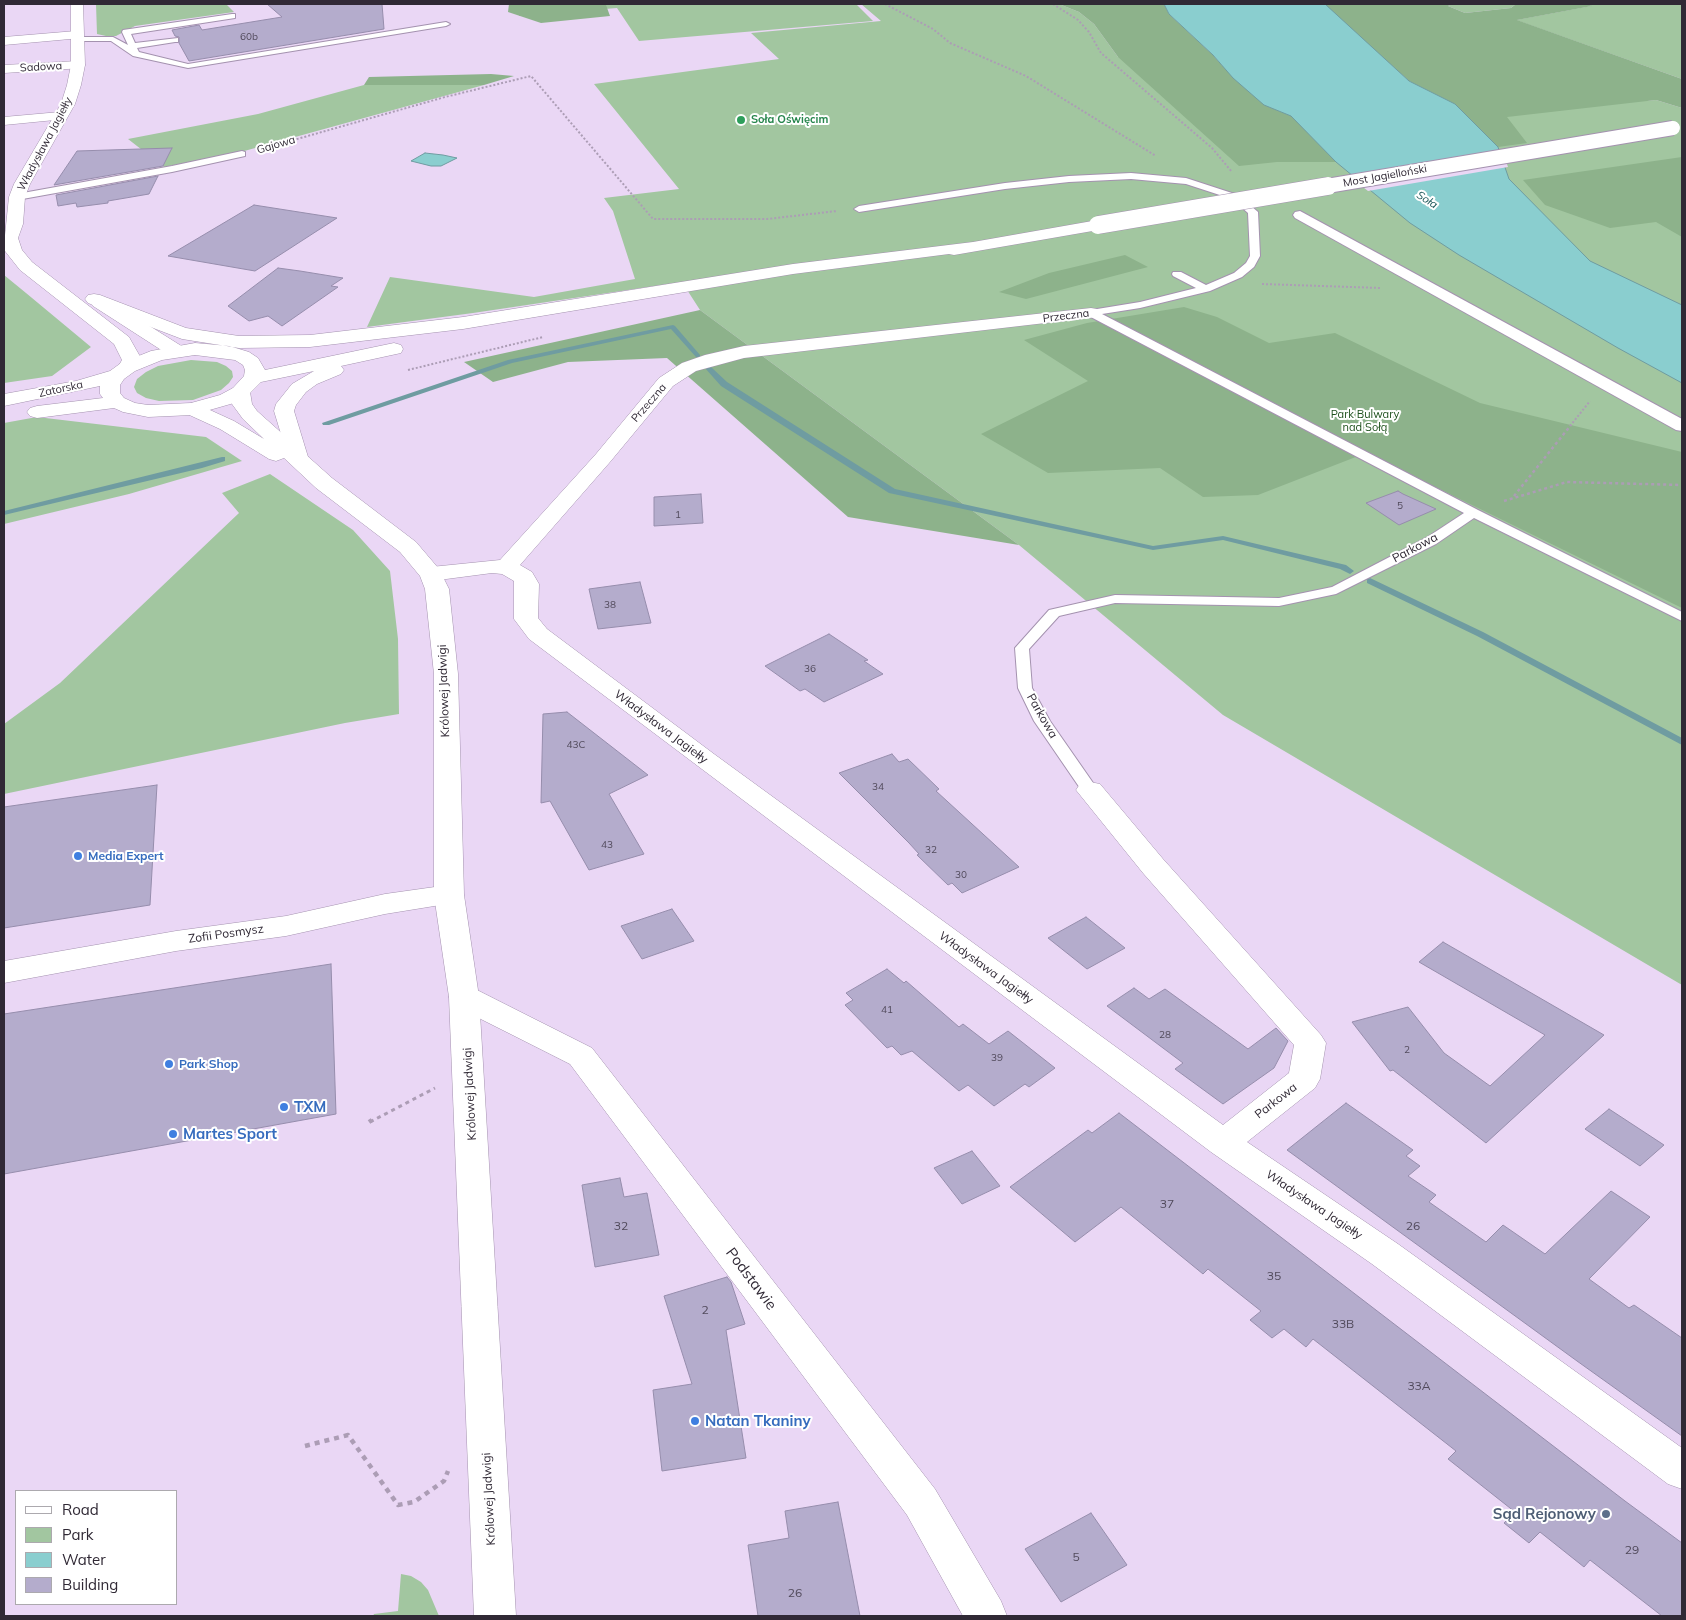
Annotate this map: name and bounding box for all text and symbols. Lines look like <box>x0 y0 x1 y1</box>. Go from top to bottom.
house number: 60b <box>240 31 258 43</box>
street label: Sadowa <box>20 59 62 75</box>
street label: Władysława Jagiełły <box>15 95 75 193</box>
place label: Soła Oświęcim <box>751 113 828 127</box>
marker: Soła Oświęcim <box>735 114 747 126</box>
street label: Gajowa <box>255 133 297 157</box>
street label: Most Jagielloński <box>1342 162 1428 190</box>
water label: Soła <box>1414 188 1440 212</box>
street label: Przeczna <box>1042 307 1090 325</box>
street label: Zatorska <box>38 378 84 400</box>
street label: Przeczna <box>629 381 669 425</box>
park label: Park Bulwary nad Sołą <box>1331 408 1399 434</box>
house number: 5 <box>1397 500 1403 512</box>
house number: 1 <box>675 509 681 521</box>
street label: Parkowa <box>1390 530 1440 566</box>
house number: 38 <box>604 599 616 611</box>
street label: Królowej Jadwigi <box>435 644 453 738</box>
house number: 36 <box>804 663 816 675</box>
street label: Władysława Jagiełły <box>611 687 711 767</box>
street label: Parkowa <box>1023 691 1061 741</box>
house number: 43C <box>567 739 585 751</box>
house number: 34 <box>872 781 884 793</box>
house number: 43 <box>601 839 613 851</box>
house number: 32 <box>925 844 937 856</box>
place label: Media Expert <box>88 849 164 863</box>
marker: Media Expert <box>72 850 84 862</box>
house number: 30 <box>955 869 967 881</box>
street label: Zofii Posmysz <box>187 922 265 946</box>
street label: Władysława Jagiełły <box>936 929 1036 1007</box>
house number: 41 <box>881 1004 893 1016</box>
house number: 28 <box>1159 1029 1171 1041</box>
house number: 2 <box>1404 1044 1410 1056</box>
street label: Królowej Jadwigi <box>460 1047 480 1141</box>
house number: 39 <box>991 1052 1003 1064</box>
place label: Park Shop <box>179 1057 238 1071</box>
marker: Park Shop <box>163 1058 175 1070</box>
street label: Parkowa <box>1252 1080 1300 1122</box>
place label: TXM <box>294 1098 326 1116</box>
marker: TXM <box>278 1101 290 1113</box>
place label: Martes Sport <box>183 1125 277 1143</box>
marker: Martes Sport <box>167 1128 179 1140</box>
street label: Władysława Jagiełły <box>1263 1167 1365 1243</box>
house number: 37 <box>1160 1197 1174 1211</box>
house number: 32 <box>614 1219 628 1233</box>
house number: 26 <box>1406 1219 1420 1233</box>
street label: Podstawie <box>722 1244 780 1314</box>
house number: 35 <box>1267 1269 1281 1283</box>
house number: 2 <box>701 1303 709 1317</box>
house number: 33B <box>1332 1317 1354 1331</box>
house number: 33A <box>1407 1379 1431 1393</box>
place label: Natan Tkaniny <box>705 1412 811 1430</box>
marker: Natan Tkaniny <box>689 1415 701 1427</box>
street label: Królowej Jadwigi <box>479 1452 499 1546</box>
legend <box>15 1490 178 1605</box>
text: Road <box>62 1500 99 1519</box>
place label: Sąd Rejonowy <box>1493 1505 1596 1523</box>
marker: Sąd Rejonowy <box>1600 1508 1612 1520</box>
text: Park <box>62 1525 94 1544</box>
house number: 29 <box>1625 1543 1639 1557</box>
text: Water <box>62 1550 106 1569</box>
house number: 5 <box>1072 1550 1080 1564</box>
text: Building <box>62 1575 118 1594</box>
house number: 26 <box>788 1586 802 1600</box>

